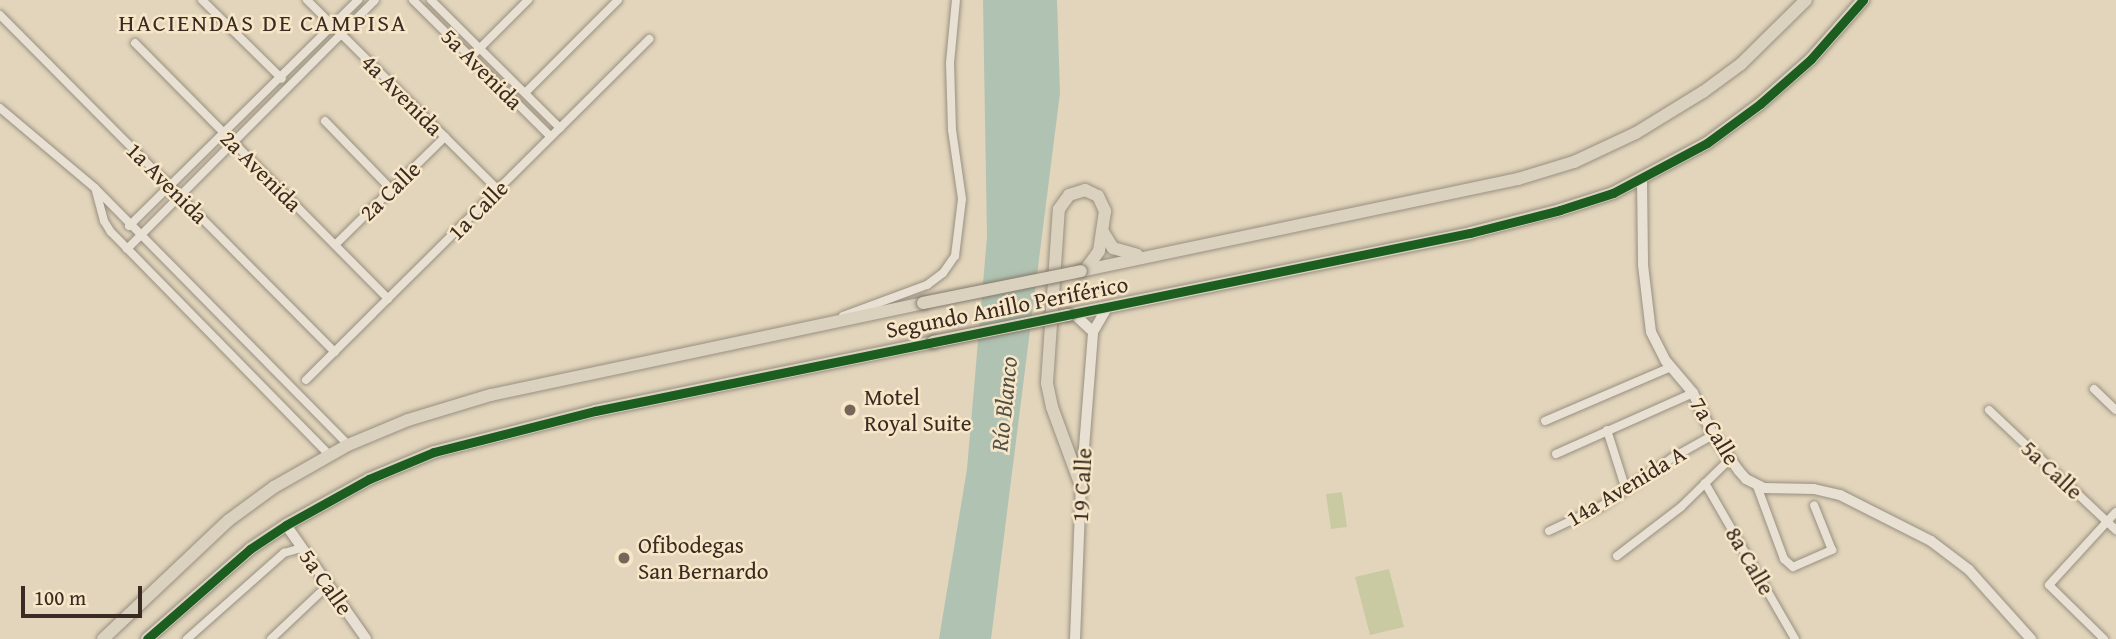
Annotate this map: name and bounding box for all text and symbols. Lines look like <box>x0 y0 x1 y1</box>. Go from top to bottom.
district label: HACIENDAS DE CAMPISA <box>121 9 405 37</box>
street label: 5a Avenida <box>435 22 529 116</box>
street label: 4a Avenida <box>355 48 449 142</box>
street label: 2a Avenida <box>214 124 308 218</box>
street label: 1a Avenida <box>120 136 214 230</box>
street label: 2a Calle <box>354 155 426 227</box>
street label: 1a Calle <box>442 174 514 246</box>
street label: Segundo Anillo Periférico <box>884 270 1130 344</box>
water label: Río Blanco <box>985 355 1023 453</box>
place label: Motel Royal Suite <box>864 383 972 437</box>
street label: 7a Calle <box>1684 392 1746 470</box>
marker: Motel Royal Suite <box>842 402 858 418</box>
street label: 5a Calle <box>2015 435 2089 505</box>
street label: 14a Avenida A <box>1561 440 1691 532</box>
street label: 19 Calle <box>1066 447 1098 523</box>
street label: 8a Calle <box>1720 522 1780 600</box>
place label: Ofibodegas San Bernardo <box>638 531 768 585</box>
street label: 5a Calle <box>293 544 359 620</box>
marker: Ofibodegas San Bernardo <box>616 550 632 566</box>
scale bar <box>24 572 145 616</box>
text: 100 m <box>34 582 86 613</box>

